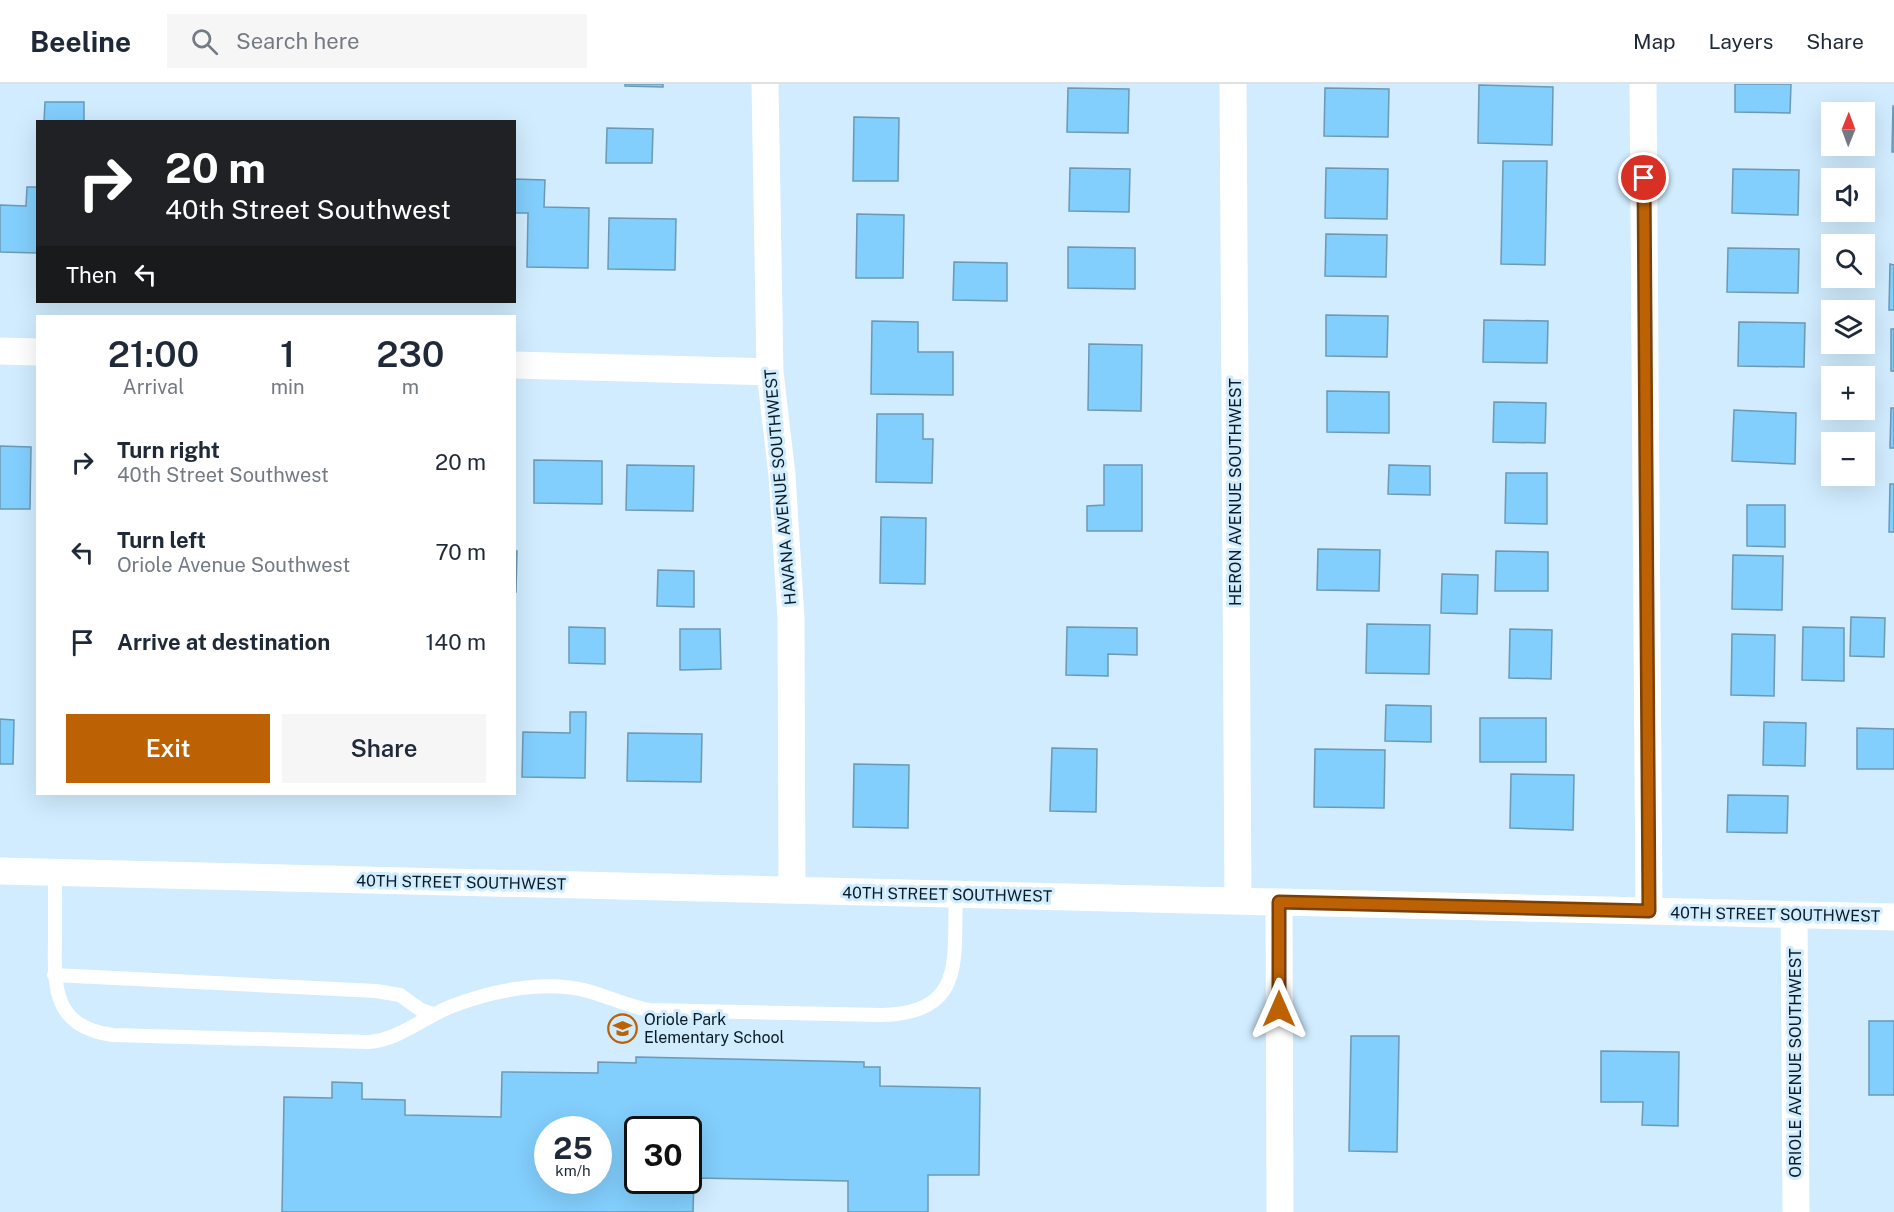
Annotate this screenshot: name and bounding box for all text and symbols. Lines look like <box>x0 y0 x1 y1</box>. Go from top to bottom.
search box <box>167 14 587 68</box>
text: Beeline <box>30 25 131 58</box>
icon: search <box>188 25 221 58</box>
text: Search here <box>236 28 360 54</box>
text: Map <box>1633 29 1676 54</box>
text: Layers <box>1709 29 1773 54</box>
text: Share <box>1806 29 1864 54</box>
north arrow <box>1821 102 1875 156</box>
map controls <box>1821 102 1875 486</box>
text: 20 m <box>165 143 266 192</box>
icon: right <box>66 144 144 222</box>
pin <box>1618 152 1669 203</box>
icon: arrive <box>1627 161 1660 194</box>
button: sound <box>1821 168 1875 222</box>
text: 40th Street Southwest <box>165 193 451 225</box>
button: search <box>1821 234 1875 288</box>
icon: left <box>129 258 162 291</box>
text: Then <box>66 262 117 288</box>
button: layers <box>1821 300 1875 354</box>
text: 21:00 <box>108 333 199 375</box>
text: 1 <box>280 333 295 375</box>
text: 230 <box>376 333 444 375</box>
button: + <box>1821 366 1875 420</box>
street label: HAVANA AVENUE SOUTHWEST <box>761 368 800 606</box>
text: Arrival <box>122 375 184 399</box>
text: min <box>271 375 305 399</box>
text: m <box>402 375 419 399</box>
street label: HERON AVENUE SOUTHWEST <box>1226 377 1245 606</box>
button: − <box>1821 432 1875 486</box>
text: Turn right <box>117 437 220 463</box>
icon: right <box>66 446 99 479</box>
text: 20 m <box>435 449 486 475</box>
text: 40th Street Southwest <box>117 463 329 487</box>
text: Turn left <box>117 527 206 553</box>
icon: left <box>66 536 99 569</box>
text: 70 m <box>435 539 486 565</box>
text: Oriole Avenue Southwest <box>117 553 350 577</box>
icon: arrive <box>66 626 99 659</box>
text: Arrive at destination <box>117 629 330 655</box>
text: 140 m <box>425 629 486 655</box>
button: Exit <box>66 714 270 783</box>
button: Share <box>282 714 486 783</box>
street label: 40TH STREET SOUTHWEST <box>356 871 567 894</box>
street label: 40TH STREET SOUTHWEST <box>842 883 1053 906</box>
street label: 40TH STREET SOUTHWEST <box>1670 903 1881 926</box>
street label: ORIOLE AVENUE SOUTHWEST <box>1786 948 1805 1178</box>
position arrow <box>1247 977 1311 1041</box>
place label: Oriole Park Elementary School <box>644 1010 785 1047</box>
school or university icon: Oriole Park Elementary School <box>607 1012 639 1044</box>
speed limit sign: 30 <box>624 1116 702 1194</box>
text: 25 <box>553 1130 593 1166</box>
text: km/h <box>555 1162 591 1179</box>

